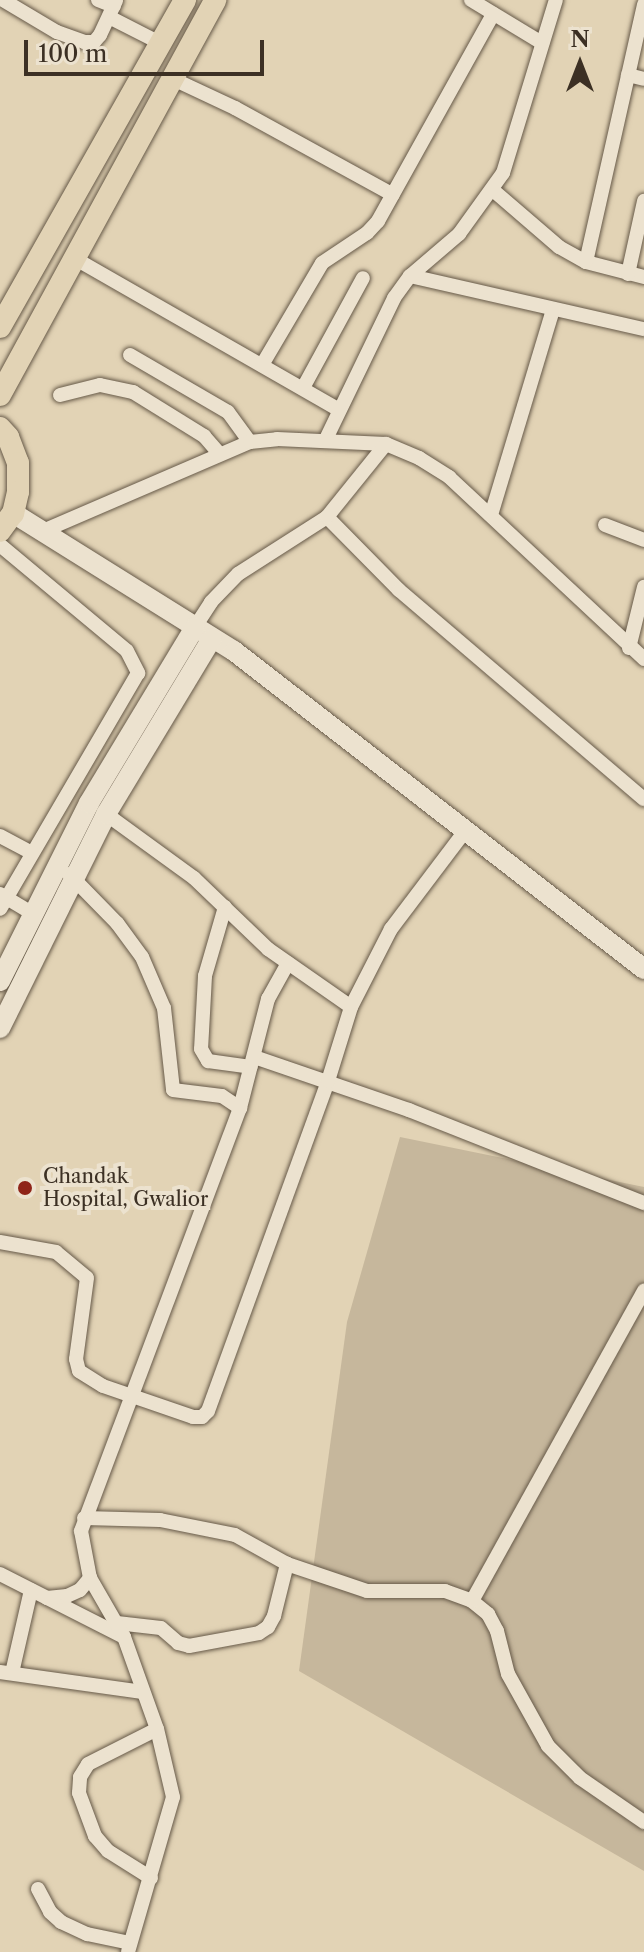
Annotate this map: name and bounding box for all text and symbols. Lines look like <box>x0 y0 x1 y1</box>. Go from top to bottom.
scale bar <box>28 24 268 74</box>
north arrow <box>540 24 620 104</box>
text: N <box>570 26 590 53</box>
text: 100 m <box>38 39 107 68</box>
place label: Chandak Hospital, Gwalior <box>43 1164 208 1211</box>
marker: Chandak Hospital, Gwalior <box>14 1177 36 1199</box>

